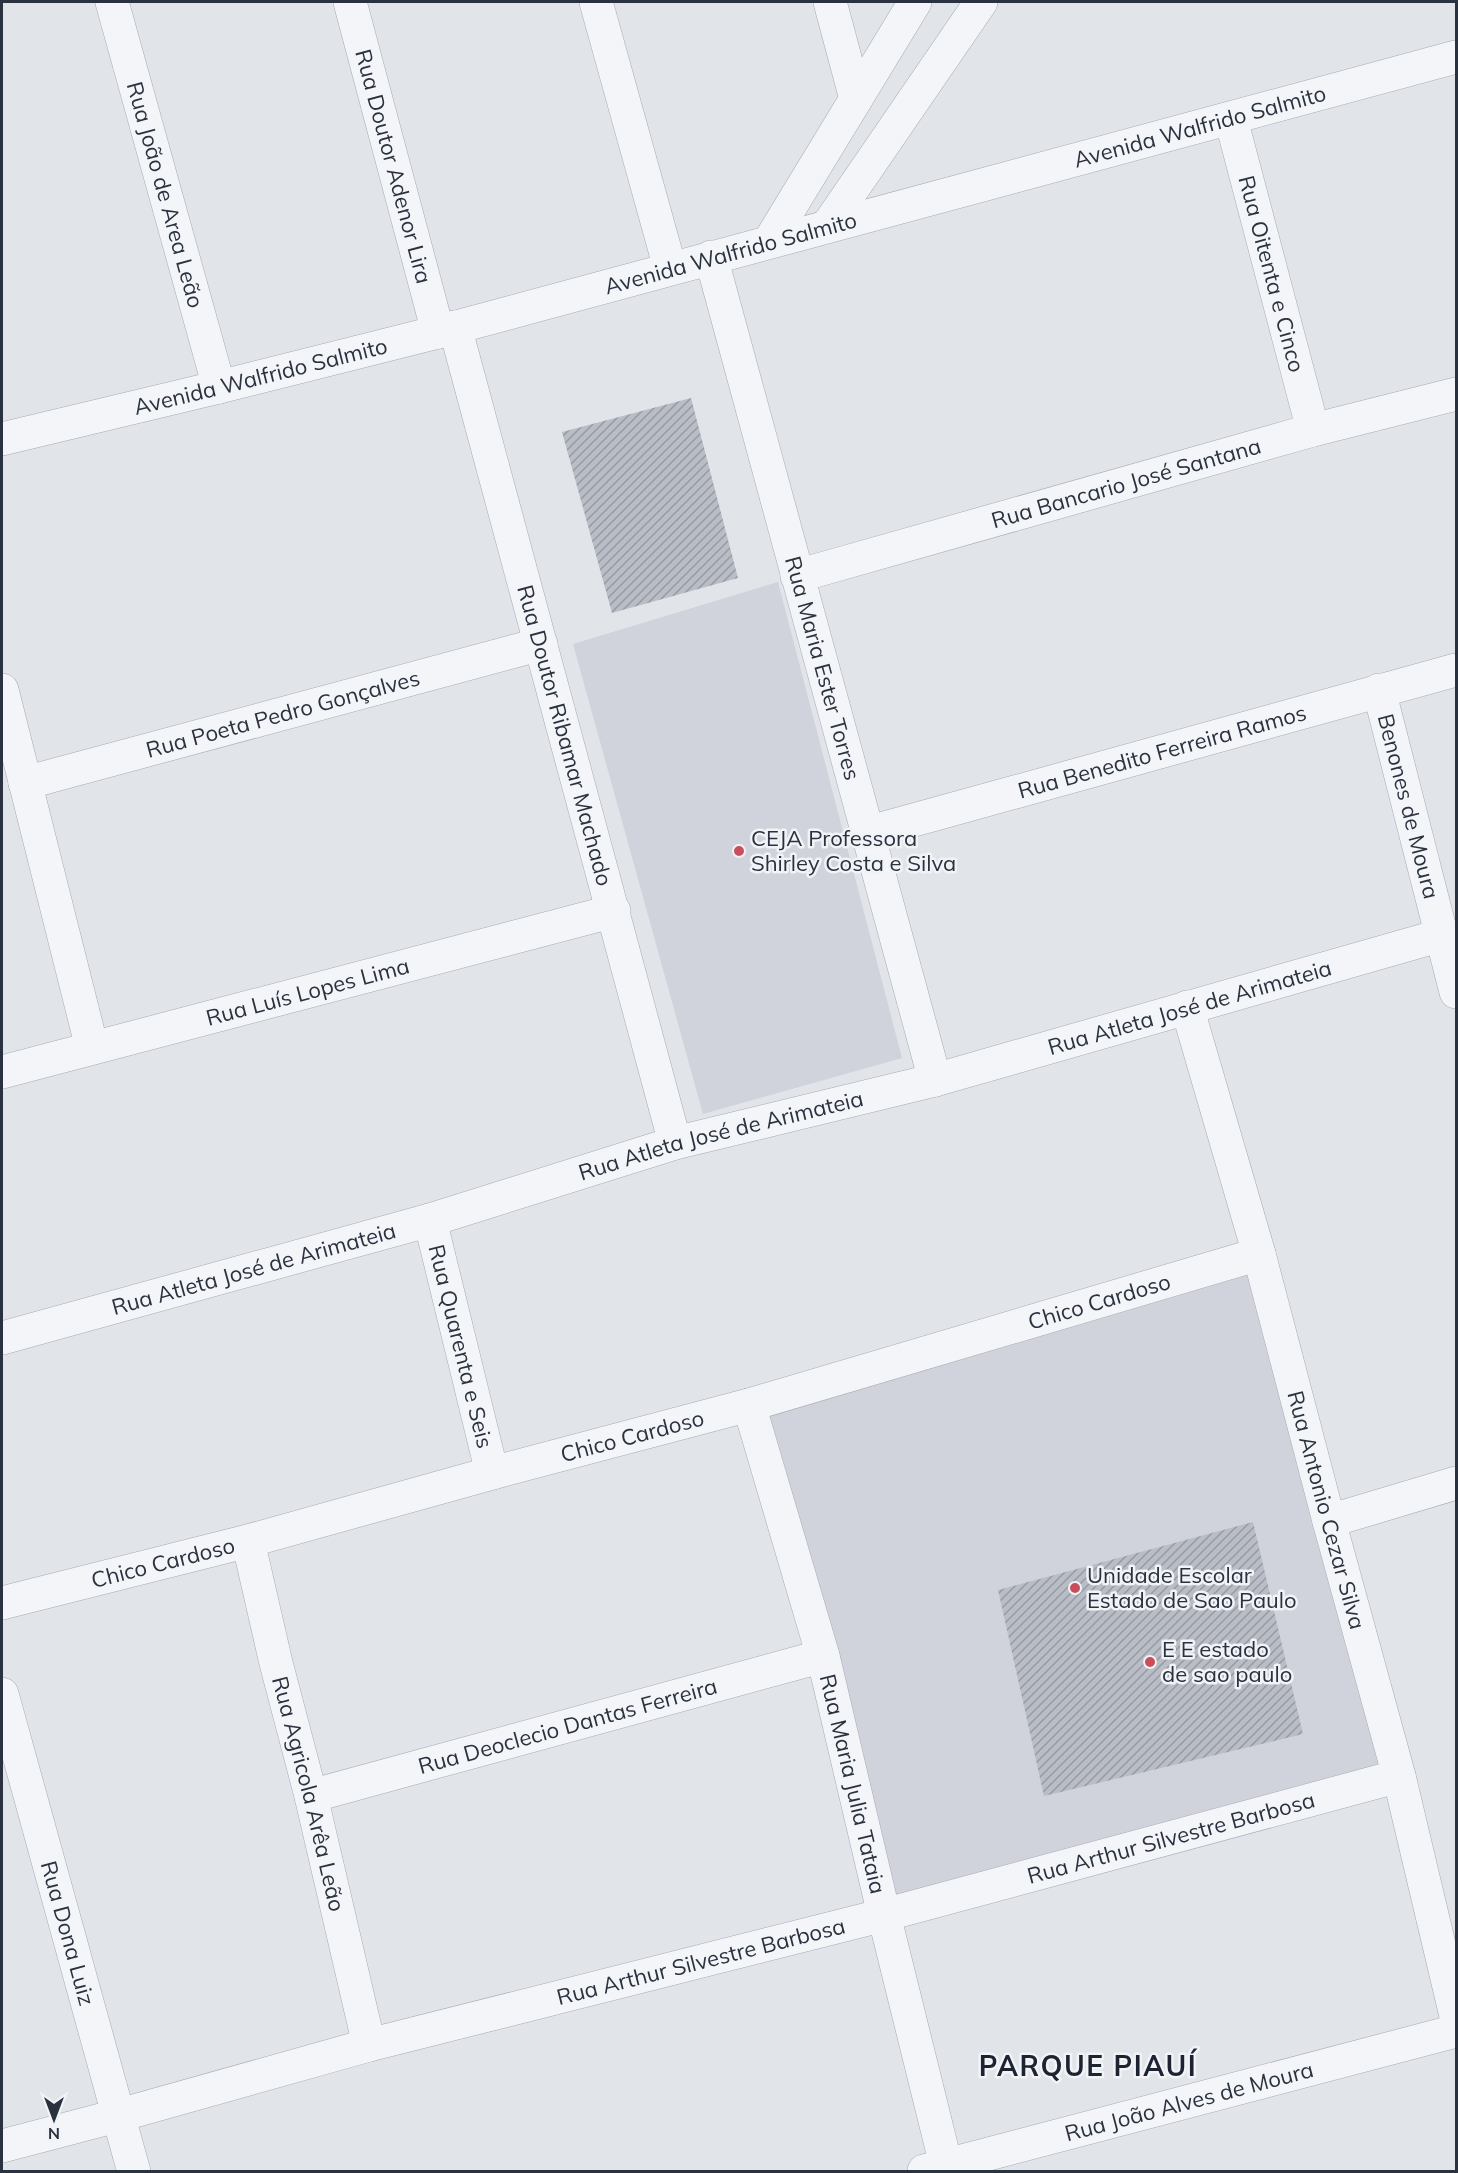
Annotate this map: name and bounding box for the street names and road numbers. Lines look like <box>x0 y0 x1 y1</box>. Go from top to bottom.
street label: Rua Doutor Adenor Lira <box>349 46 438 286</box>
street label: Rua João de Area Leão <box>121 78 210 311</box>
street label: Avenida Walfrido Salmito <box>1071 79 1329 174</box>
street label: Rua Oitenta e Cinco <box>1232 172 1311 375</box>
street label: Avenida Walfrido Salmito <box>601 206 860 300</box>
street label: Avenida Walfrido Salmito <box>131 331 390 421</box>
street label: Rua Bancario José Santana <box>988 431 1264 534</box>
street label: Rua Maria Ester Torres <box>779 553 867 783</box>
street label: Rua Doutor Ribamar Machado <box>511 582 619 889</box>
street label: Rua Poeta Pedro Gonçalves <box>143 663 423 764</box>
street label: Rua Benedito Ferreira Ramos <box>1015 698 1309 805</box>
street label: Benones de Moura <box>1372 711 1446 902</box>
street label: Rua Luís Lopes Lima <box>203 951 412 1032</box>
street label: Rua Atleta José de Arimateia <box>1044 953 1335 1061</box>
street label: Rua Atleta José de Arimateia <box>575 1084 866 1187</box>
street label: Rua Atleta José de Arimateia <box>108 1216 399 1321</box>
street label: Rua Quarenta e Seis <box>423 1242 499 1451</box>
street label: Chico Cardoso <box>1025 1267 1174 1336</box>
street label: Rua Antonio Cezar Silva <box>1281 1388 1372 1632</box>
street label: Chico Cardoso <box>557 1404 707 1468</box>
street label: Chico Cardoso <box>88 1531 238 1594</box>
street label: Rua Maria Julia Tataia <box>814 1671 892 1896</box>
street label: Rua Deoclecio Dantas Ferreira <box>415 1672 720 1780</box>
street label: Rua Agricola Arêa Leão <box>266 1673 351 1914</box>
street label: Rua Arthur Silvestre Barbosa <box>1024 1785 1318 1890</box>
street label: Rua Dona Luiz <box>35 1858 101 2009</box>
street label: Rua Arthur Silvestre Barbosa <box>554 1911 848 2011</box>
street label: Rua João Alves de Moura <box>1062 2055 1316 2147</box>

